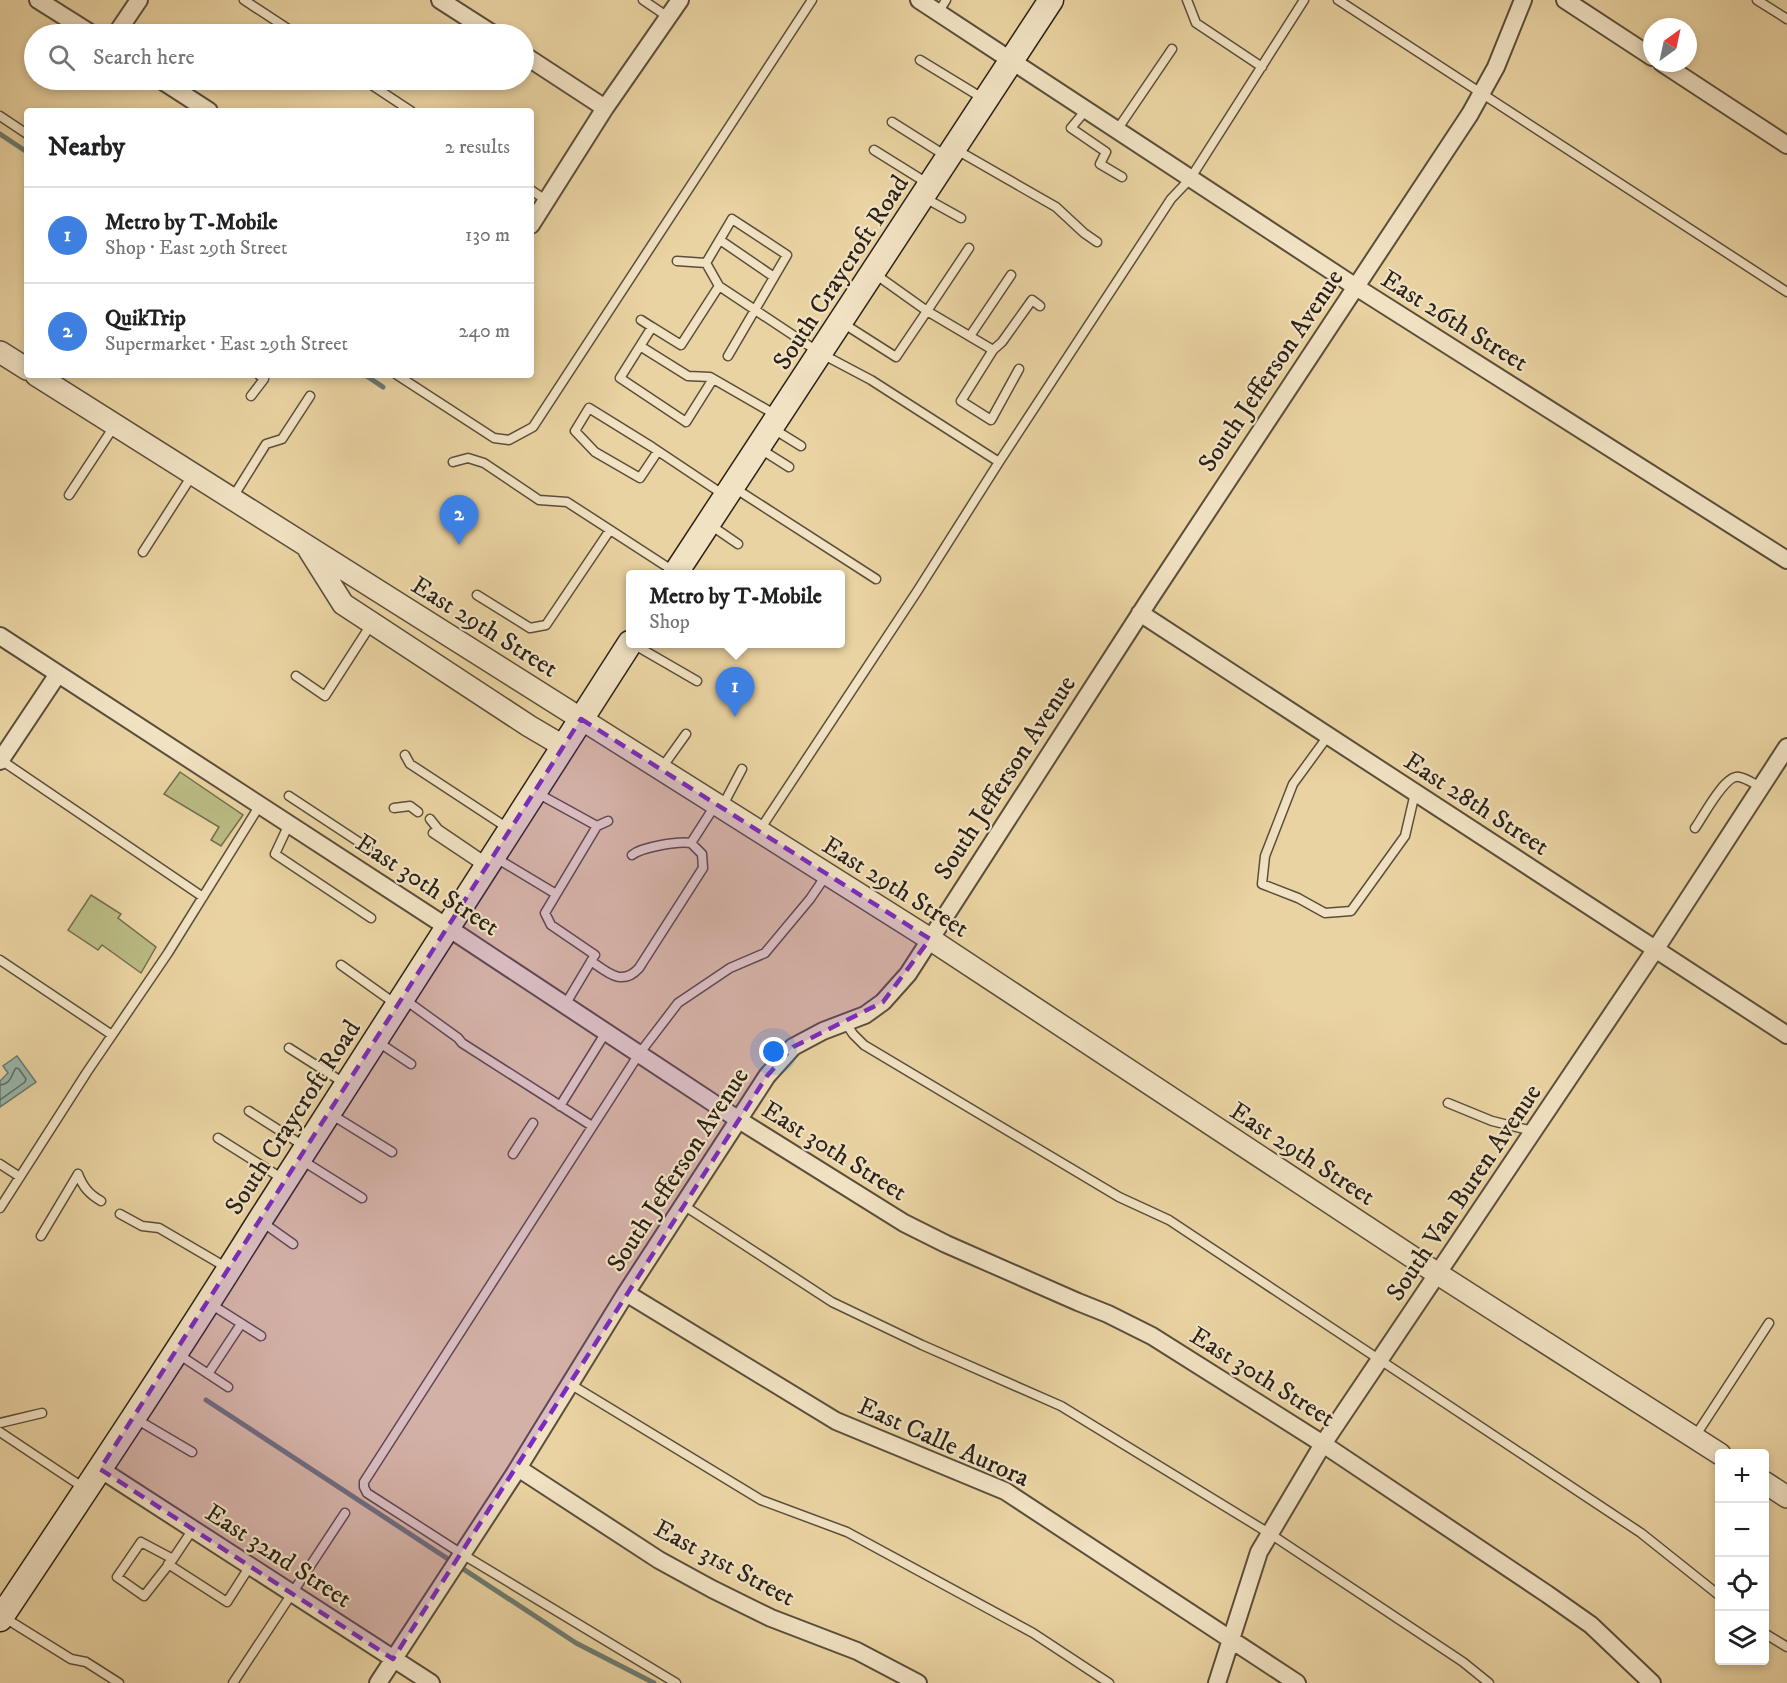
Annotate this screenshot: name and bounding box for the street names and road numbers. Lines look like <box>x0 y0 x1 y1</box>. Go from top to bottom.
street label: South Craycroft Road <box>766 169 917 376</box>
street label: South Jefferson Avenue <box>1191 263 1351 478</box>
street label: East 26th Street <box>1374 263 1534 380</box>
street label: East 29th Street <box>405 569 564 685</box>
street label: South Jefferson Avenue <box>927 669 1084 886</box>
street label: East 28th Street <box>1397 745 1555 864</box>
street label: East 30th Street <box>349 827 505 944</box>
street label: East 29th Street <box>816 829 975 945</box>
street label: South Craycroft Road <box>218 1014 369 1221</box>
street label: South Jefferson Avenue <box>600 1061 757 1278</box>
street label: South Van Buren Avenue <box>1379 1078 1549 1308</box>
street label: East 30th Street <box>756 1094 913 1209</box>
street label: East 29th Street <box>1223 1095 1381 1214</box>
street label: East 30th Street <box>1184 1320 1341 1435</box>
street label: East Calle Aurora <box>852 1390 1034 1495</box>
street label: East 32nd Street <box>199 1497 358 1616</box>
street label: East 31st Street <box>648 1512 801 1614</box>

